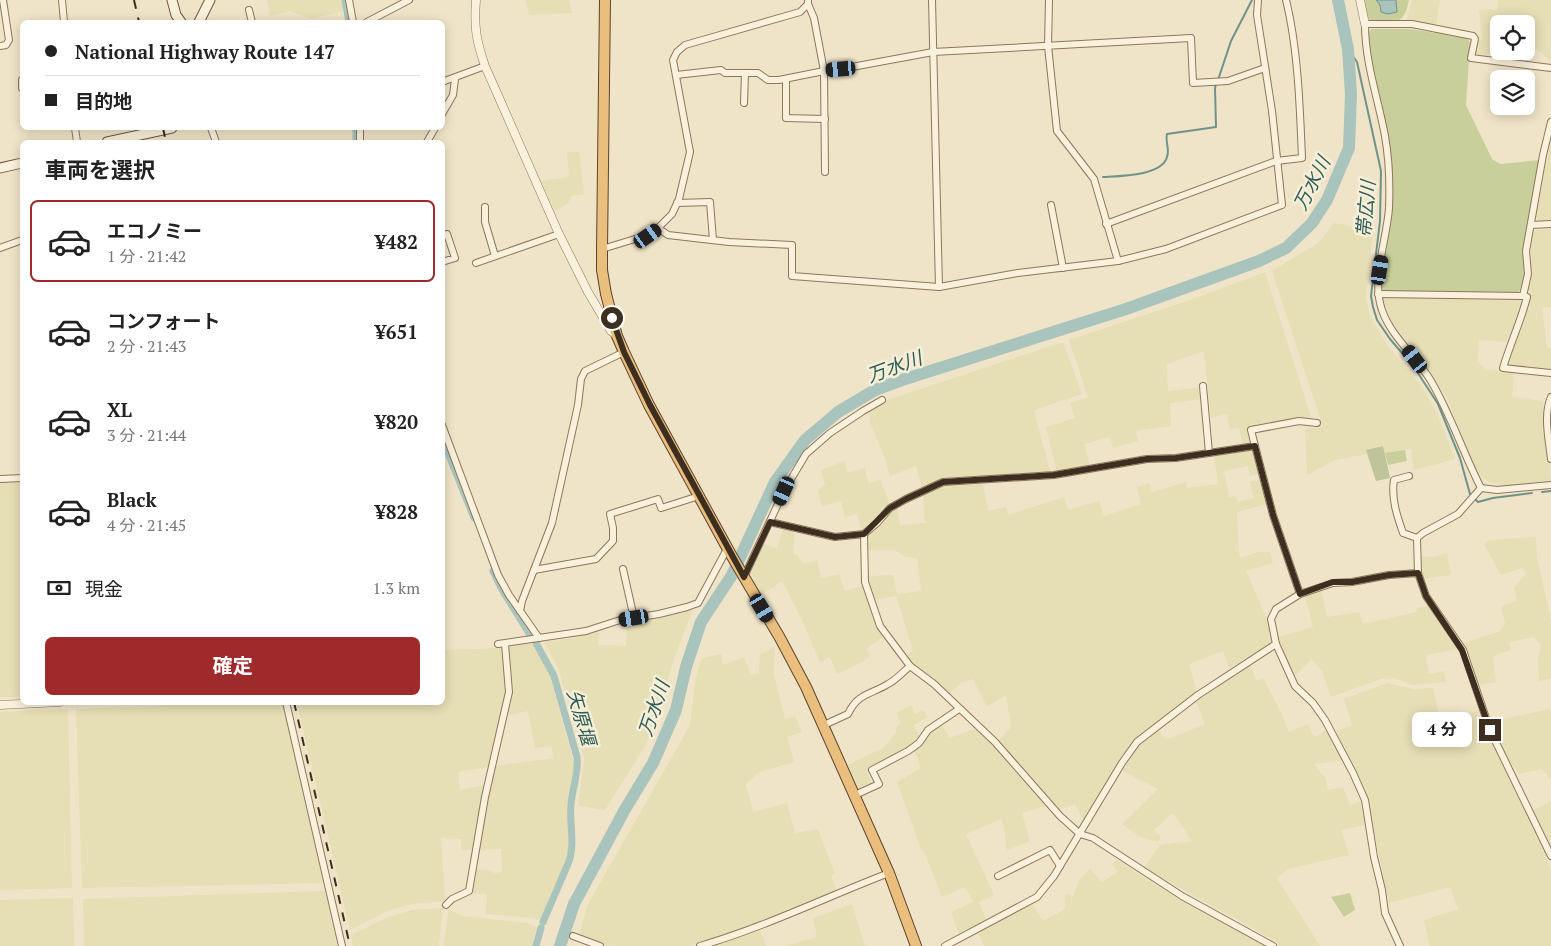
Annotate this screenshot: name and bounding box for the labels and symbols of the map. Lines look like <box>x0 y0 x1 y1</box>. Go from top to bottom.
car <box>825 60 856 78</box>
water label: 万水川 <box>1287 150 1336 214</box>
water label: 帯広川 <box>1350 178 1380 238</box>
car <box>631 221 664 251</box>
car <box>1370 254 1389 286</box>
route start <box>601 307 623 329</box>
car <box>1399 343 1430 375</box>
water label: 万水川 <box>863 344 927 387</box>
car <box>771 474 796 508</box>
car <box>747 591 776 625</box>
car <box>618 608 649 628</box>
water label: 万水川 <box>632 675 675 739</box>
water label: 矢原堰 <box>562 686 603 751</box>
callout: 4 分 <box>1412 712 1472 748</box>
route end <box>1479 719 1501 741</box>

